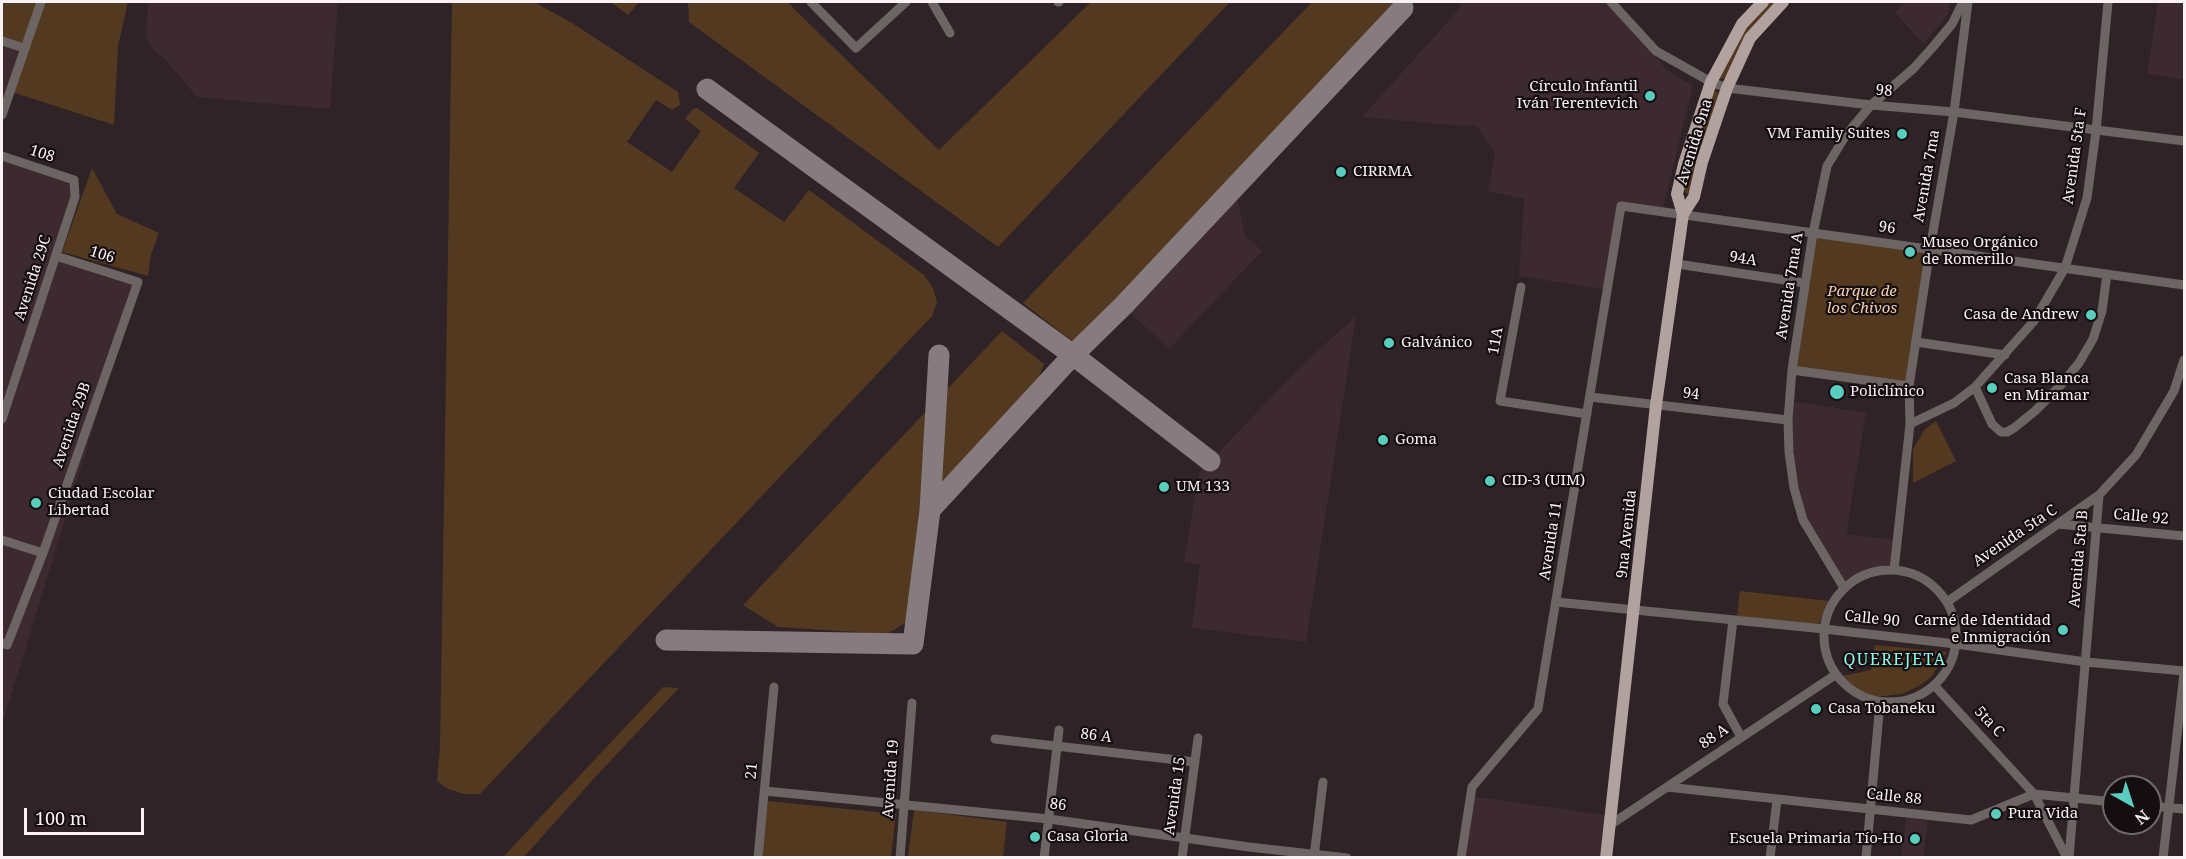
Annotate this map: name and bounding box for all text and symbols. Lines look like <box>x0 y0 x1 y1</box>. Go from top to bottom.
place label: Círculo Infantil Iván Terentevich <box>1517 78 1638 113</box>
street label: 98 <box>1875 81 1893 101</box>
marker: Círculo Infantil Iván Terentevich <box>1643 89 1657 103</box>
street label: Avenida 9na <box>1673 97 1717 187</box>
street label: Avenida 5ta F <box>2059 107 2091 205</box>
place label: VM Family Suites <box>1767 125 1890 143</box>
marker: VM Family Suites <box>1895 127 1909 141</box>
street label: Avenida 7ma <box>1910 128 1944 224</box>
street label: 108 <box>27 142 57 166</box>
place label: CIRRMA <box>1353 163 1412 181</box>
marker: CIRRMA <box>1334 165 1348 179</box>
street label: 96 <box>1877 218 1897 238</box>
street label: Avenida 7ma A <box>1773 231 1807 341</box>
street label: Avenida 29C <box>11 233 55 323</box>
place label: Museo Orgánico de Romerillo <box>1922 234 2038 269</box>
street label: 106 <box>87 243 117 267</box>
marker: Museo Orgánico de Romerillo <box>1903 245 1917 259</box>
street label: 94A <box>1728 248 1758 270</box>
park label: Parque de los Chivos <box>1827 283 1897 318</box>
place label: Casa de Andrew <box>1964 306 2079 324</box>
marker: Casa de Andrew <box>2084 308 2098 322</box>
street label: 11A <box>1485 326 1507 356</box>
place label: Galvánico <box>1401 334 1472 352</box>
marker: Galvánico <box>1382 336 1396 350</box>
place label: Casa Blanca en Miramar <box>2004 370 2089 405</box>
street label: Avenida 29B <box>49 380 95 470</box>
marker: Casa Blanca en Miramar <box>1985 381 1999 395</box>
marker: Policlínico <box>1828 383 1846 401</box>
place label: Policlínico <box>1850 383 1925 401</box>
street label: 94 <box>1682 384 1700 404</box>
place label: Goma <box>1395 431 1437 449</box>
marker: Goma <box>1376 433 1390 447</box>
place label: CID-3 (UIM) <box>1502 472 1585 490</box>
marker: CID-3 (UIM) <box>1483 474 1497 488</box>
place label: UM 133 <box>1176 478 1230 496</box>
marker: UM 133 <box>1157 480 1171 494</box>
place label: Ciudad Escolar Libertad <box>48 485 155 520</box>
street label: 9na Avenida <box>1613 489 1641 579</box>
marker: Ciudad Escolar Libertad <box>29 496 43 510</box>
street label: Avenida 11 <box>1536 500 1566 582</box>
street label: Avenida 5ta C <box>1969 501 2061 571</box>
street label: Calle 92 <box>2112 506 2170 528</box>
street label: Avenida 5ta B <box>2066 509 2092 609</box>
street label: Calle 90 <box>1843 607 1901 631</box>
place label: Carné de Identidad e Inmigración <box>1914 612 2051 647</box>
marker: Carné de Identidad e Inmigración <box>2056 623 2070 637</box>
district label: QUEREJETA <box>1843 650 1947 670</box>
place label: Casa Tobaneku <box>1828 700 1936 718</box>
marker: Casa Tobaneku <box>1809 702 1823 716</box>
street label: 5ta C <box>1970 703 2008 741</box>
street label: 88 A <box>1696 721 1732 753</box>
street label: 86 A <box>1079 725 1113 747</box>
street label: Avenida 19 <box>879 739 903 819</box>
street label: Avenida 15 <box>1161 756 1189 836</box>
street label: 21 <box>742 762 762 780</box>
north arrow <box>2102 775 2162 835</box>
street label: Calle 88 <box>1865 785 1923 809</box>
street label: 86 <box>1049 795 1067 815</box>
scale bar <box>27 796 147 834</box>
place label: Pura Vida <box>2008 805 2078 823</box>
text: N <box>2130 805 2154 830</box>
text: 100 m <box>35 806 87 830</box>
marker: Pura Vida <box>1989 807 2003 821</box>
place label: Casa Gloria <box>1047 828 1128 846</box>
marker: Casa Gloria <box>1028 830 1042 844</box>
place label: Escuela Primaria Tío-Ho <box>1729 830 1903 848</box>
marker: Escuela Primaria Tío-Ho <box>1908 832 1922 846</box>

